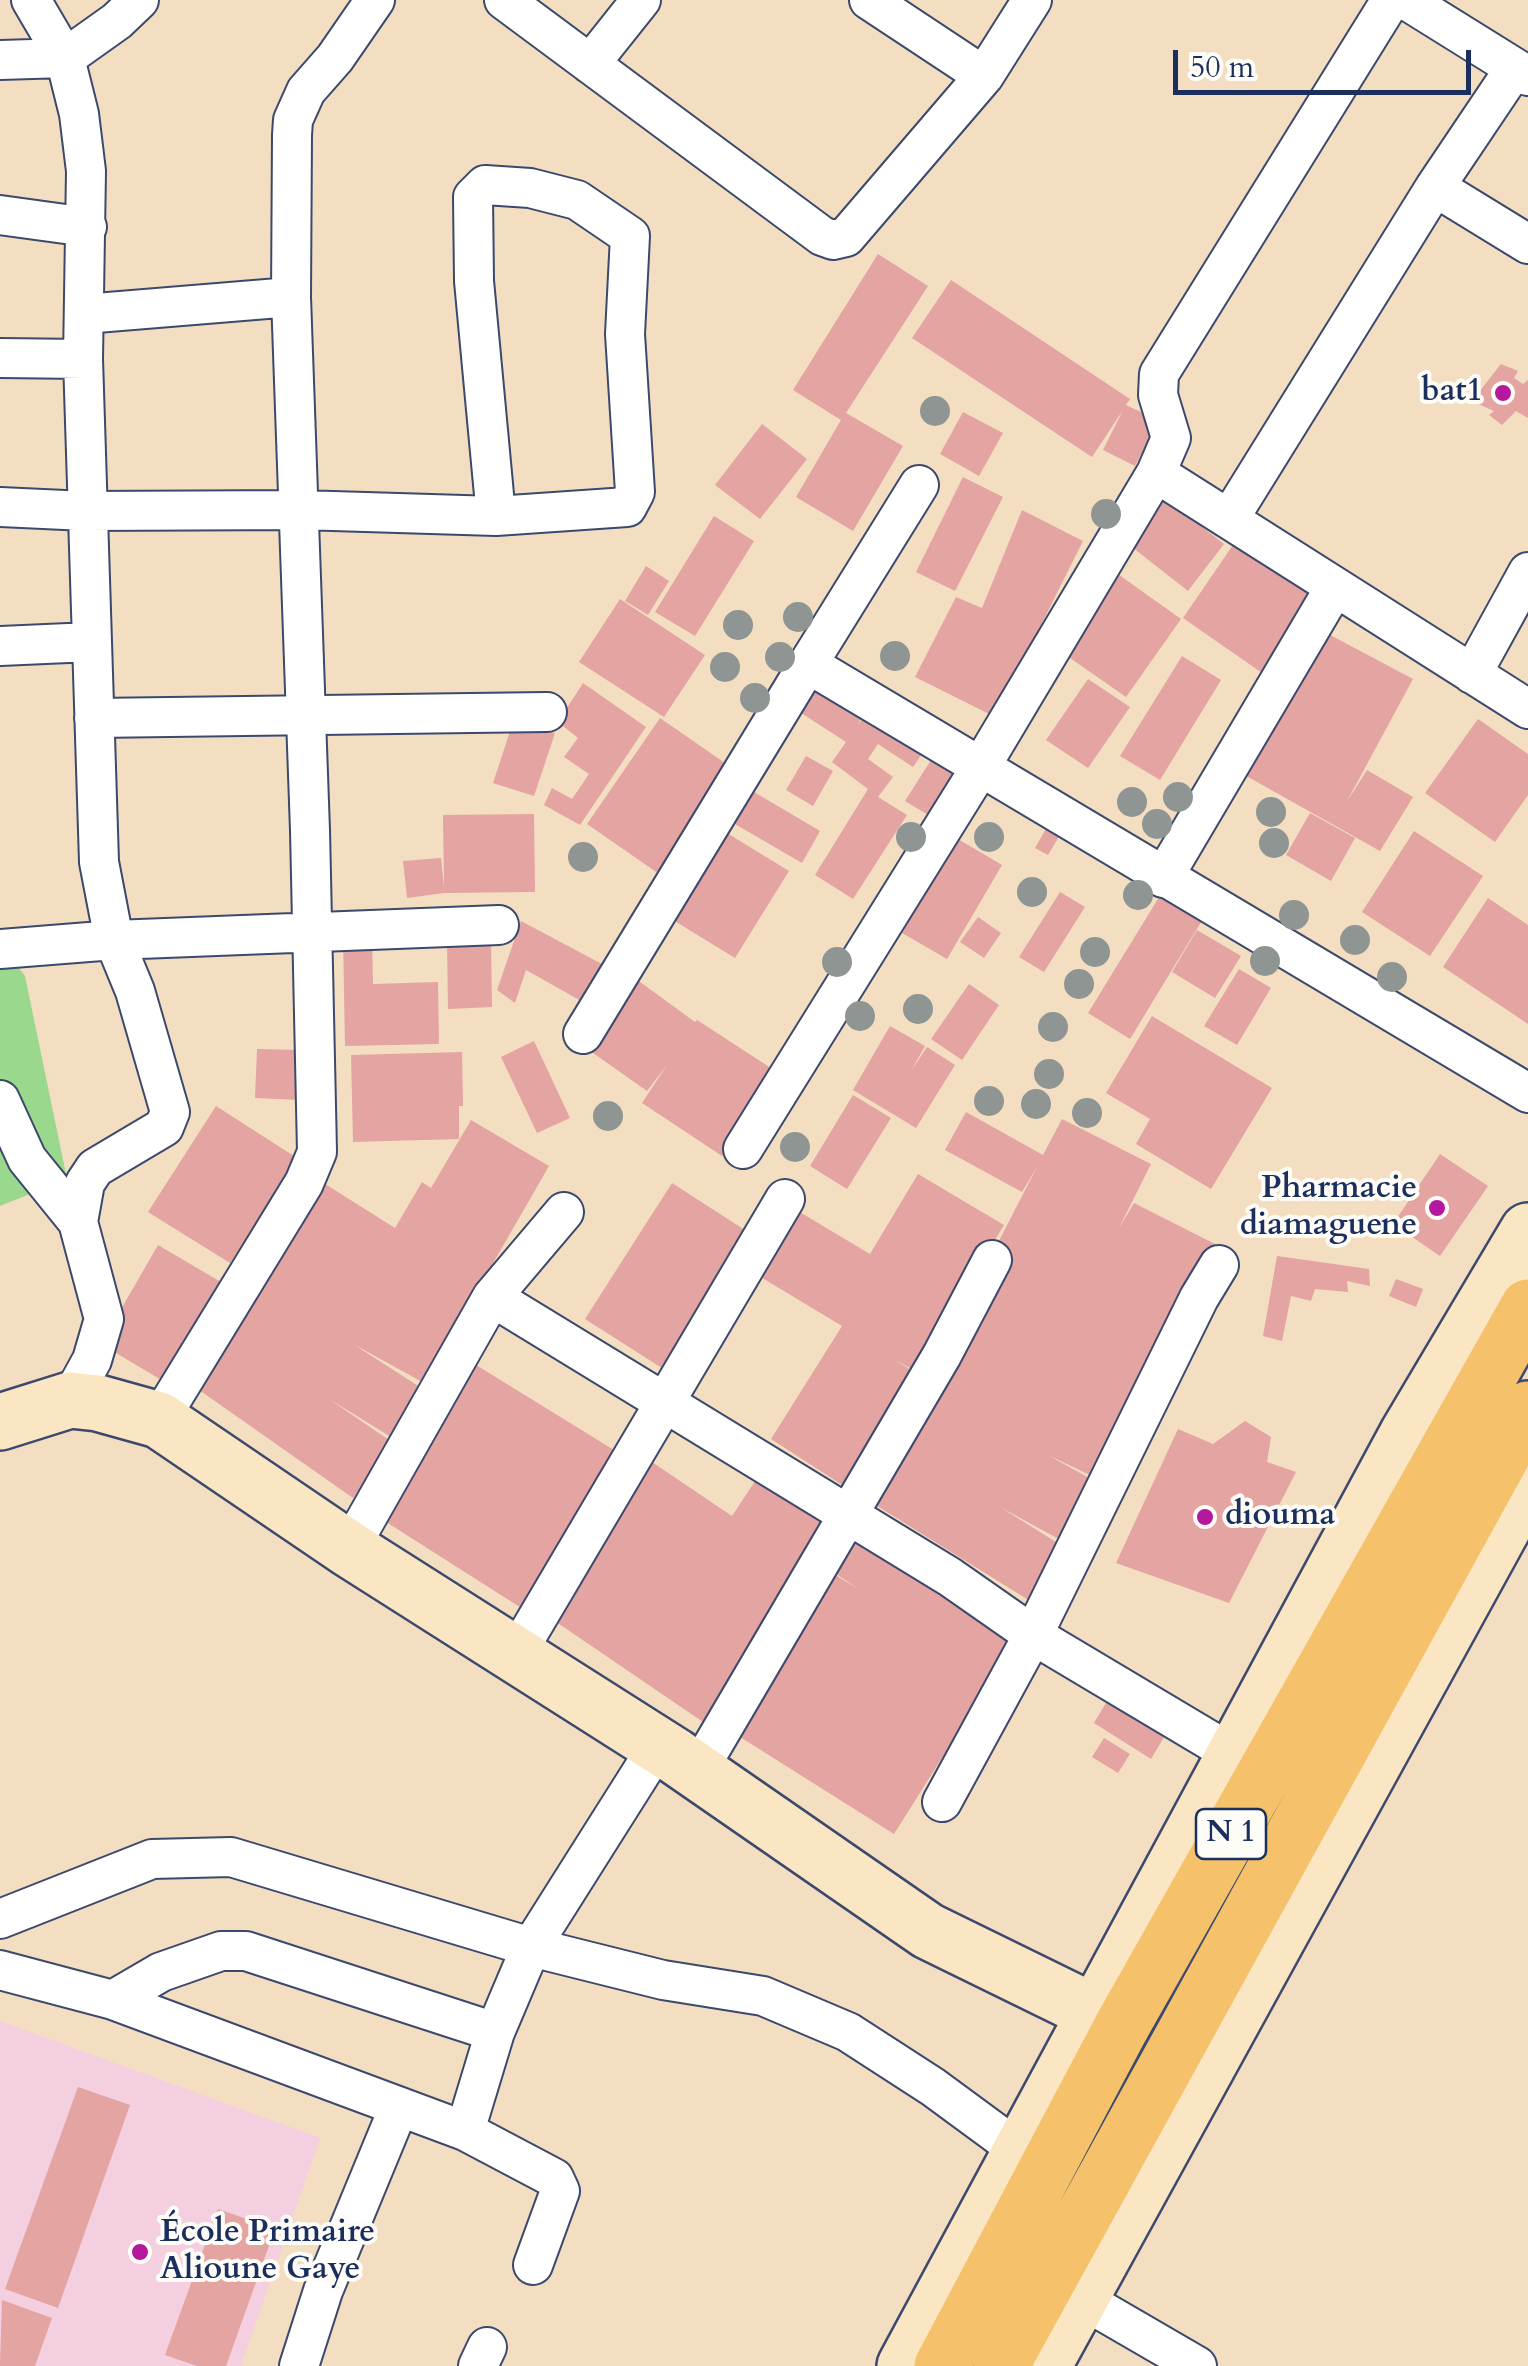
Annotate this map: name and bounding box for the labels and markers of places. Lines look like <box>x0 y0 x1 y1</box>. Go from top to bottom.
place label: bat1 <box>1421 374 1483 412</box>
marker: bat1 <box>1492 382 1514 404</box>
place label: Pharmacie diamaguene <box>1240 1171 1417 1246</box>
marker: Pharmacie diamaguene <box>1426 1197 1448 1219</box>
place label: diouma <box>1225 1498 1335 1536</box>
marker: diouma <box>1194 1506 1216 1528</box>
place label: École Primaire Alioune Gaye <box>160 2215 375 2290</box>
marker: École Primaire Alioune Gaye <box>129 2241 151 2263</box>

